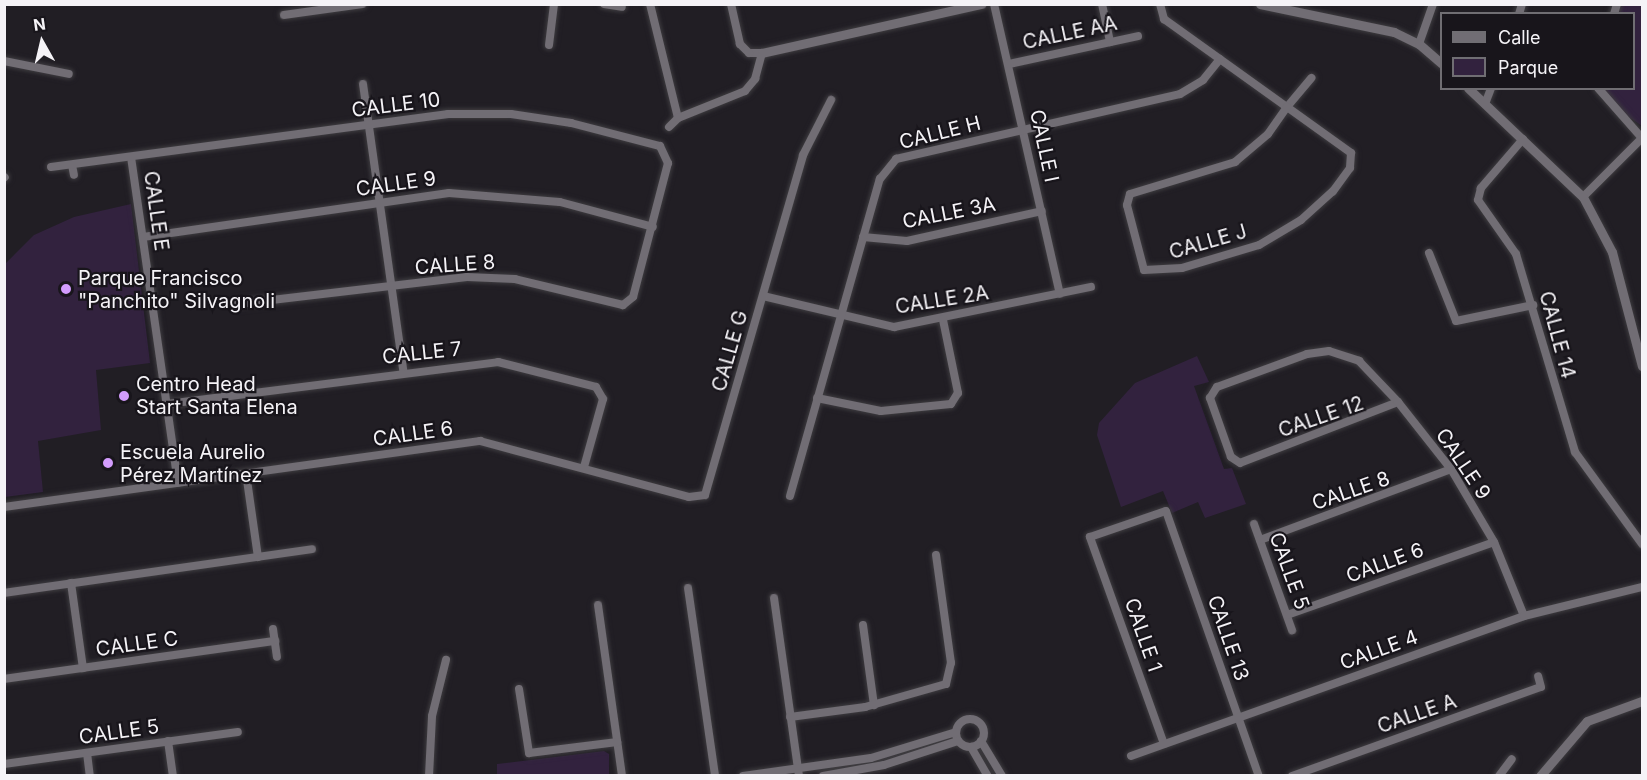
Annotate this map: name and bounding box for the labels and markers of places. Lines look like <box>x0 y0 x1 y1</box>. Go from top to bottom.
place label: Parque Francisco "Panchito" Silvagnoli <box>78 266 275 313</box>
marker: Parque Francisco "Panchito" Silvagnoli <box>59 282 73 296</box>
place label: Centro Head Start Santa Elena <box>136 372 298 419</box>
marker: Centro Head Start Santa Elena <box>117 389 131 403</box>
place label: Escuela Aurelio Pérez Martínez <box>120 440 265 487</box>
marker: Escuela Aurelio Pérez Martínez <box>101 456 115 470</box>

